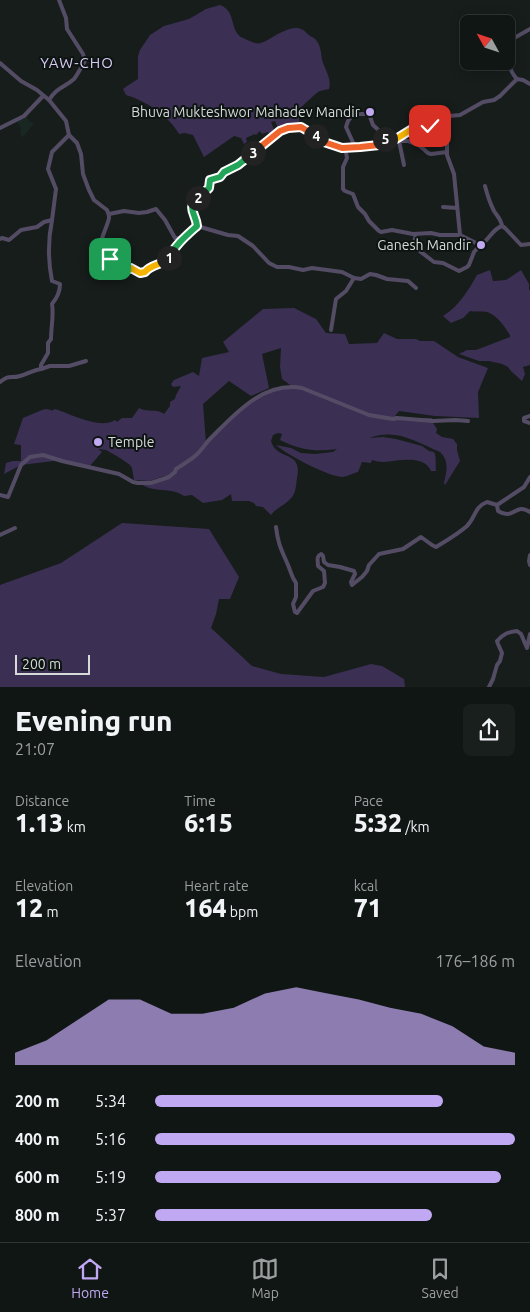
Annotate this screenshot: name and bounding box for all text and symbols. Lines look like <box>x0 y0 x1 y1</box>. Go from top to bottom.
north arrow <box>460 15 515 70</box>
map controls <box>460 15 515 70</box>
district label: YAW-CHO <box>40 54 114 71</box>
place label: Bhuva Mukteshwor Mahadev Mandir <box>131 104 361 120</box>
pin <box>409 105 451 147</box>
marker: Bhuva Mukteshwor Mahadev Mandir <box>364 106 376 118</box>
icon: check <box>416 112 444 140</box>
pin: 4 <box>304 124 328 148</box>
pin: 5 <box>372 126 398 152</box>
text: 4 <box>313 128 320 144</box>
text: 5 <box>382 131 389 147</box>
pin: 3 <box>240 140 266 166</box>
text: 3 <box>250 145 257 161</box>
pin: 2 <box>186 186 210 210</box>
text: 2 <box>195 190 202 206</box>
place label: Ganesh Mandir <box>377 237 472 253</box>
pin <box>89 238 131 280</box>
marker: Ganesh Mandir <box>475 239 487 251</box>
icon: arrive <box>96 245 124 273</box>
pin: 1 <box>156 246 182 270</box>
text: 1 <box>166 250 173 266</box>
place label: Temple <box>108 434 155 450</box>
marker: Temple <box>92 436 104 448</box>
scale bar <box>15 652 90 675</box>
text: 200 m <box>22 656 61 672</box>
button: share <box>463 704 515 756</box>
text: Evening run <box>15 705 173 736</box>
text: 21:07 <box>15 740 55 758</box>
text: Distance <box>15 793 69 809</box>
text: Time <box>184 793 216 809</box>
text: Pace <box>354 793 383 809</box>
text: 1.13 <box>15 809 63 837</box>
text: 6:15 <box>184 809 233 837</box>
text: 5:32 <box>354 809 402 837</box>
text: km <box>63 819 86 835</box>
text: /km <box>402 819 430 835</box>
text: Elevation <box>15 878 73 894</box>
text: Heart rate <box>184 878 249 894</box>
text: kcal <box>354 878 378 894</box>
text: 12 <box>15 894 43 922</box>
text: 164 <box>184 894 227 922</box>
text: 71 <box>354 894 382 922</box>
text: m <box>43 904 59 920</box>
text: bpm <box>227 904 258 920</box>
text: Elevation <box>15 952 82 970</box>
text: 176–186 m <box>435 952 515 970</box>
text: 200 m <box>15 1092 60 1110</box>
text: 5:34 <box>95 1092 126 1110</box>
text: 400 m <box>15 1130 60 1148</box>
text: 5:16 <box>95 1130 126 1148</box>
text: 600 m <box>15 1168 60 1186</box>
text: 5:19 <box>95 1168 126 1186</box>
text: 800 m <box>15 1206 60 1224</box>
text: 5:37 <box>95 1206 126 1224</box>
tab: Home <box>71 1255 109 1301</box>
tab: Map <box>251 1255 279 1301</box>
tab: Saved <box>422 1255 459 1301</box>

